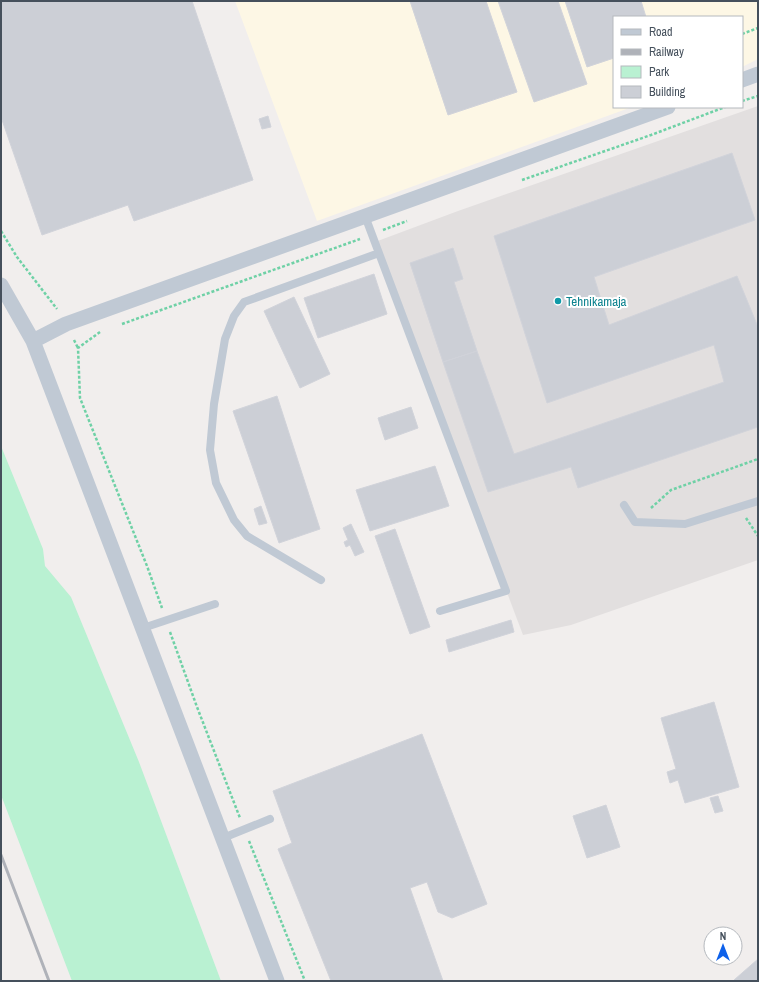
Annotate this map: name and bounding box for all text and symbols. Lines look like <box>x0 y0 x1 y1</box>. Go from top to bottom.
legend <box>613 16 743 108</box>
text: Road <box>649 24 673 40</box>
text: Railway <box>649 44 684 60</box>
text: Park <box>649 64 669 80</box>
text: Building <box>649 84 686 100</box>
place label: Tehnikamaja <box>566 293 627 310</box>
marker: Tehnikamaja <box>553 296 563 306</box>
north arrow <box>703 926 743 966</box>
text: N <box>720 929 726 943</box>

